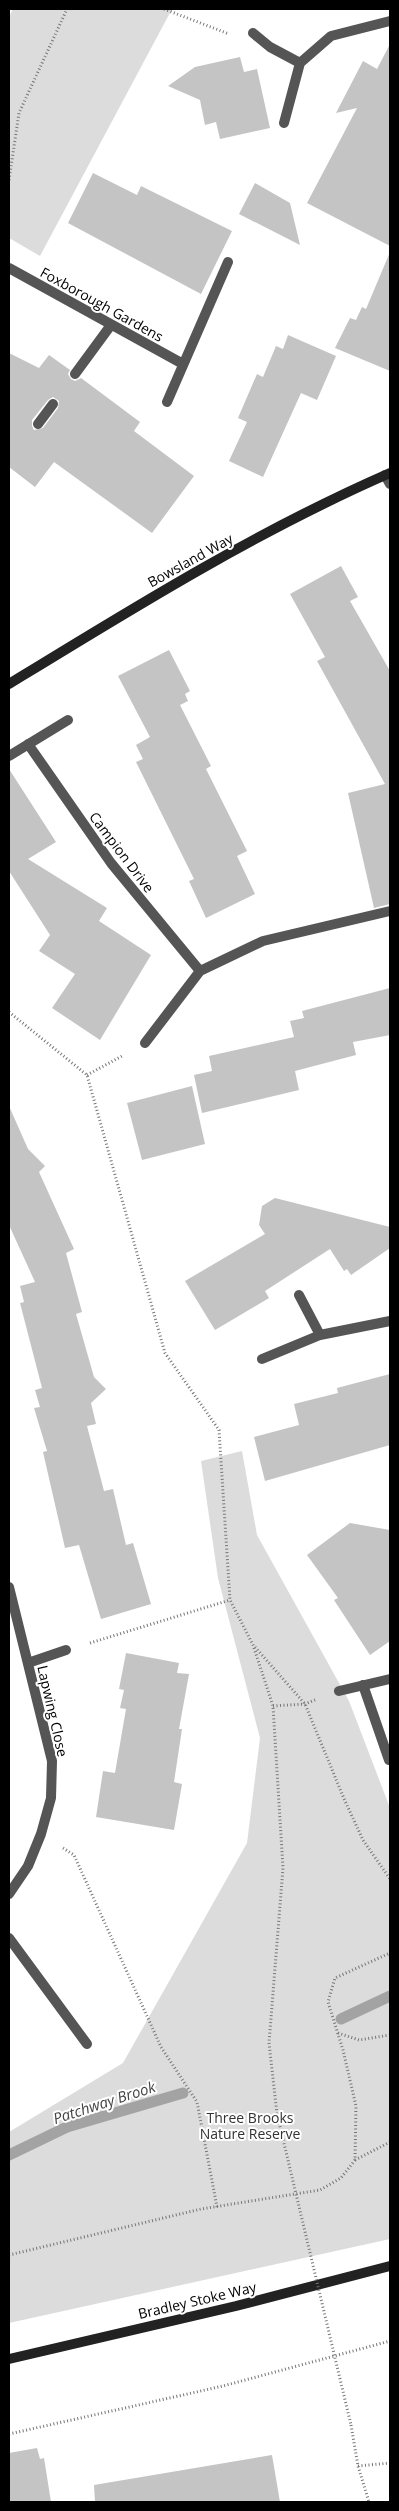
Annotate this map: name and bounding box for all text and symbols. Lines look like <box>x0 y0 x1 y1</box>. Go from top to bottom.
street label: Foxborough Gardens <box>37 262 167 346</box>
street label: Bowsland Way <box>144 528 237 591</box>
street label: Campion Drive <box>85 808 159 896</box>
street label: Lapwing Close <box>33 1663 73 1759</box>
water label: Patchway Brook <box>50 2076 158 2128</box>
park label: Three Brooks Nature Reserve <box>200 2108 300 2143</box>
street label: Bradley Stoke Way <box>136 2277 259 2323</box>

